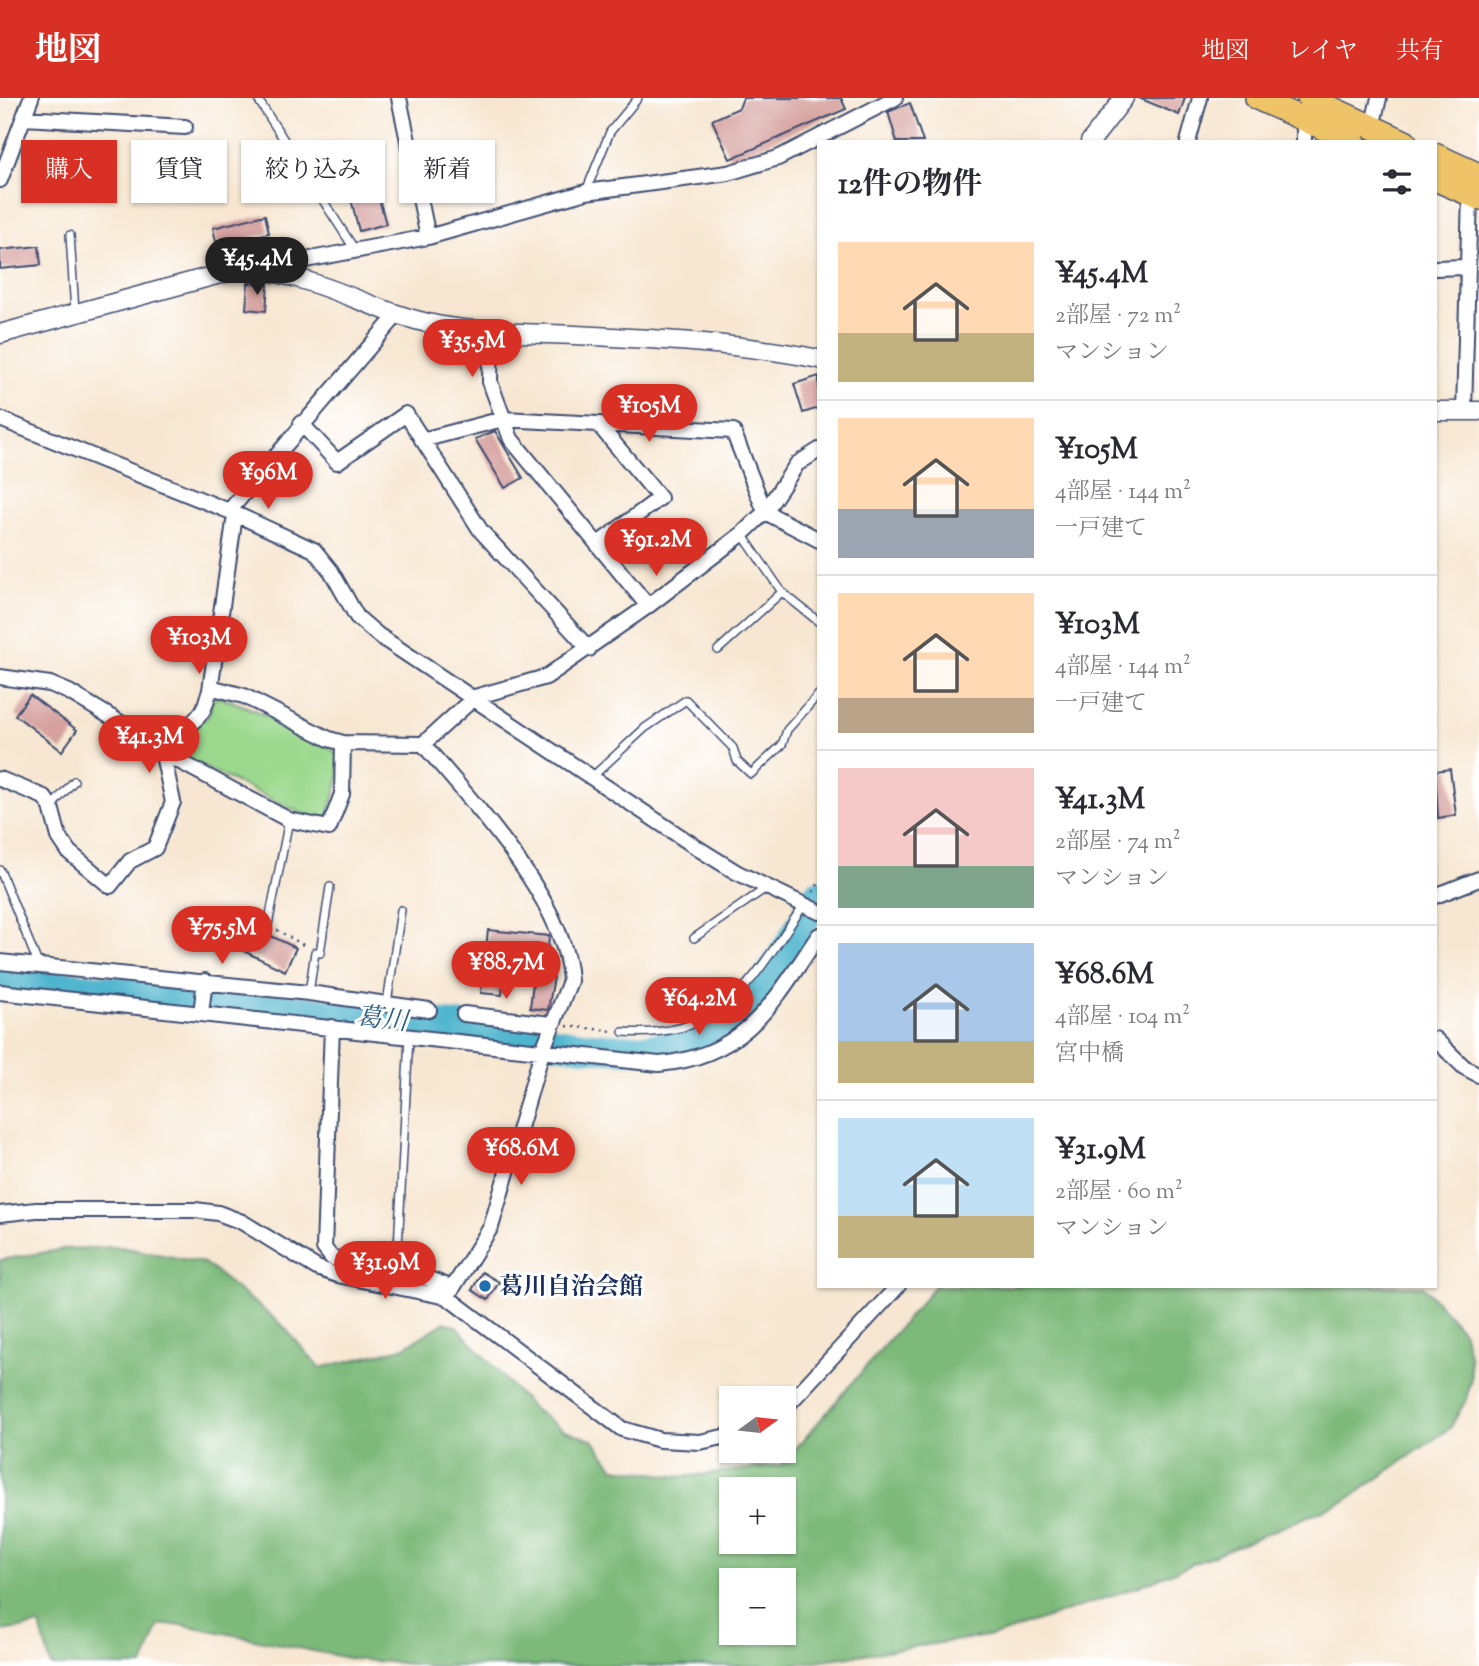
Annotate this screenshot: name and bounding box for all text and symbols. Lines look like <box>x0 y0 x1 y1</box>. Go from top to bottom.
text: 地図 <box>35 28 101 76</box>
text: 地図 <box>1201 35 1249 69</box>
text: レイヤ <box>1287 35 1358 69</box>
text: 共有 <box>1396 35 1444 69</box>
chip: 購入 <box>21 140 117 203</box>
chip: 賃貸 <box>131 140 227 203</box>
chip: 絞り込み <box>241 140 385 203</box>
chip: 新着 <box>399 140 495 203</box>
icon: filters <box>1378 163 1416 201</box>
text: 12件の物件 <box>838 164 982 207</box>
pin: ¥45.4M <box>200 238 314 297</box>
text: ¥45.4M <box>221 243 293 276</box>
text: ¥45.4M <box>1055 253 1148 296</box>
icon: home <box>894 270 978 354</box>
text: 2部屋 · 72 m² <box>1055 300 1181 333</box>
pin: ¥35.5M <box>415 320 529 379</box>
text: ¥35.5M <box>439 325 505 358</box>
text: マンション <box>1055 337 1169 370</box>
pin: ¥105M <box>600 384 698 444</box>
text: ¥105M <box>617 390 681 423</box>
text: ¥105M <box>1055 429 1138 472</box>
icon: home <box>894 446 978 530</box>
pin: ¥96M <box>227 452 309 511</box>
text: ¥96M <box>239 457 297 490</box>
text: 4部屋 · 144 m² <box>1055 476 1191 509</box>
text: 一戸建て <box>1055 513 1147 546</box>
pin: ¥91.2M <box>599 518 713 578</box>
text: ¥91.2M <box>620 524 692 557</box>
text: ¥103M <box>1055 604 1140 647</box>
pin: ¥103M <box>150 616 248 676</box>
icon: home <box>894 621 978 705</box>
text: ¥103M <box>167 622 232 655</box>
text: 4部屋 · 144 m² <box>1055 651 1191 684</box>
text: 一戸建て <box>1055 688 1147 721</box>
pin: ¥41.3M <box>92 716 206 775</box>
text: ¥41.3M <box>114 721 184 754</box>
text: ¥41.3M <box>1055 779 1145 822</box>
icon: home <box>894 796 978 880</box>
text: 2部屋 · 74 m² <box>1055 826 1181 859</box>
text: マンション <box>1055 863 1169 896</box>
pin: ¥75.5M <box>165 906 279 966</box>
text: ¥75.5M <box>187 912 257 945</box>
pin: ¥88.7M <box>449 942 563 1001</box>
text: ¥88.7M <box>468 947 544 980</box>
text: ¥68.6M <box>1055 954 1154 997</box>
icon: home <box>894 971 978 1055</box>
pin: ¥64.2M <box>642 978 756 1037</box>
text: ¥64.2M <box>661 983 737 1016</box>
water label: 葛川 <box>354 999 413 1042</box>
text: 4部屋 · 104 m² <box>1055 1001 1190 1034</box>
text: 宮中橋 <box>1055 1038 1124 1071</box>
pin: ¥68.6M <box>464 1128 578 1187</box>
text: ¥31.9M <box>1055 1129 1146 1172</box>
text: ¥68.6M <box>483 1133 559 1166</box>
icon: home <box>894 1146 978 1230</box>
text: 2部屋 · 60 m² <box>1055 1176 1183 1209</box>
text: マンション <box>1055 1213 1169 1246</box>
pin: ¥31.9M <box>328 1242 442 1301</box>
text: ¥31.9M <box>350 1247 420 1280</box>
place label: 葛川自治会館 <box>499 1271 643 1305</box>
marker: 葛川自治会館 <box>477 1278 493 1294</box>
north arrow <box>719 1386 796 1463</box>
map controls <box>719 1386 796 1645</box>
button: + <box>719 1477 796 1554</box>
button: − <box>719 1568 796 1645</box>

